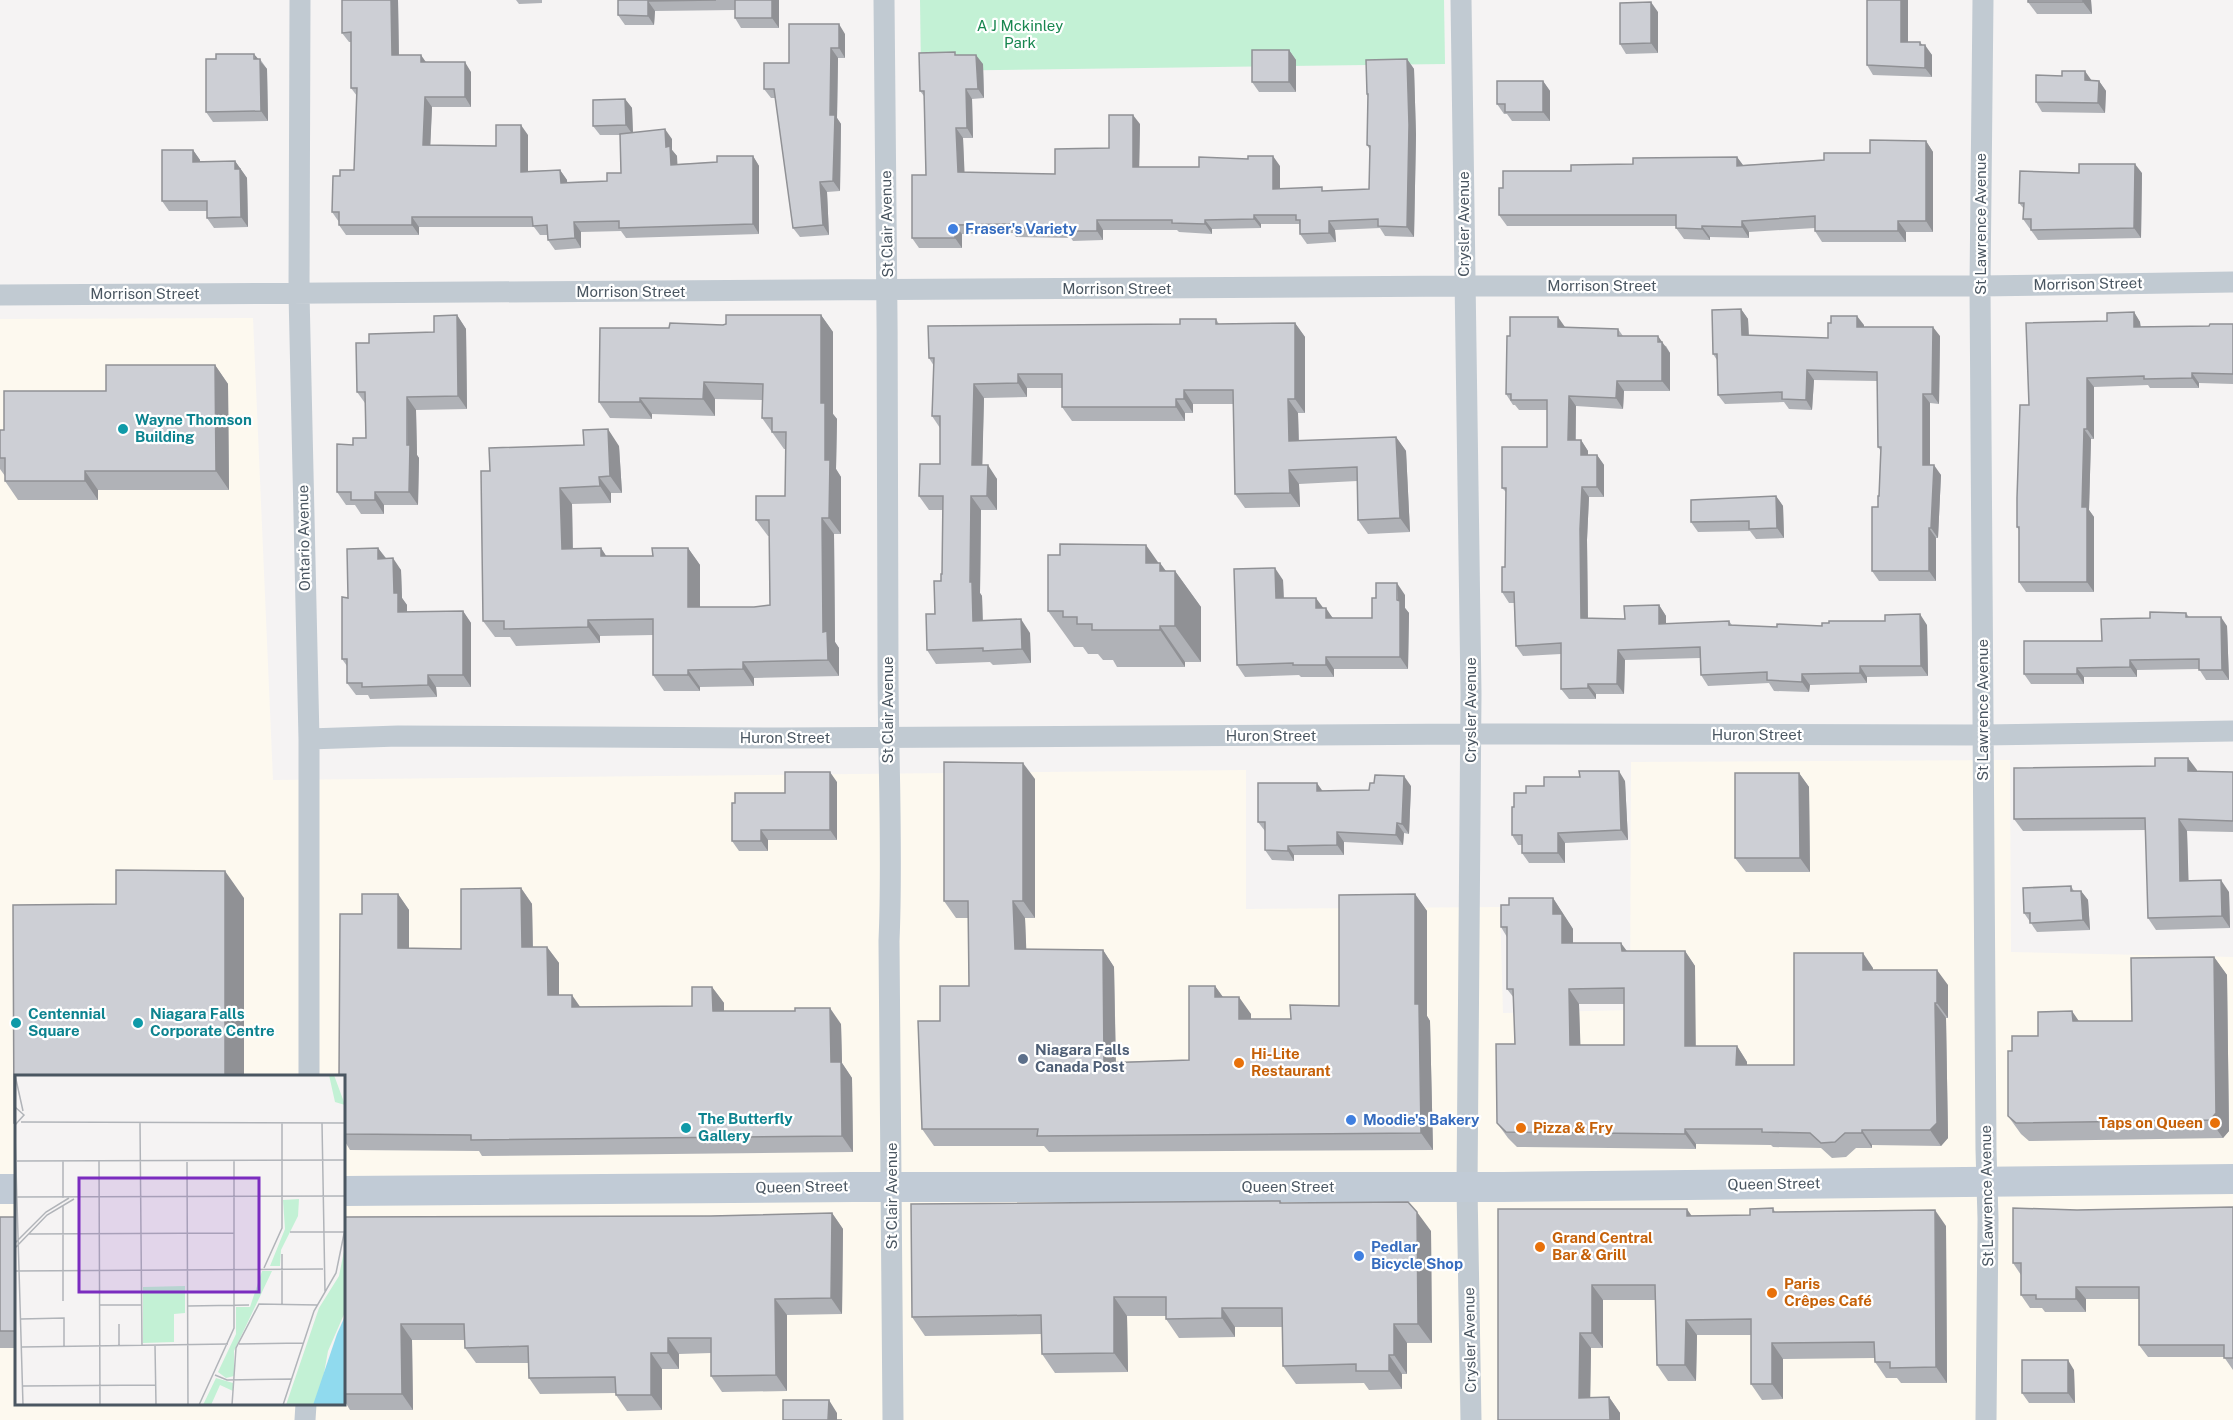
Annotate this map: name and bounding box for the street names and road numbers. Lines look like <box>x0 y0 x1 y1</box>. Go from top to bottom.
street label: St Lawrence Avenue <box>1972 153 1989 295</box>
street label: St Clair Avenue <box>877 170 896 278</box>
street label: Crysler Avenue <box>1455 171 1472 277</box>
street label: Morrison Street <box>2033 274 2143 293</box>
street label: Morrison Street <box>1547 277 1657 294</box>
street label: Morrison Street <box>1062 280 1172 297</box>
street label: Morrison Street <box>576 283 686 300</box>
street label: Morrison Street <box>90 285 200 302</box>
street label: Ontario Avenue <box>294 485 313 591</box>
street label: St Lawrence Avenue <box>1974 639 1991 781</box>
street label: St Clair Avenue <box>879 656 896 764</box>
street label: Crysler Avenue <box>1462 657 1479 763</box>
street label: Huron Street <box>1712 726 1802 743</box>
street label: Huron Street <box>1226 727 1316 744</box>
street label: Huron Street <box>740 729 830 746</box>
street label: St Lawrence Avenue <box>1977 1125 1996 1267</box>
street label: St Clair Avenue <box>883 1142 900 1250</box>
street label: Queen Street <box>1727 1174 1821 1193</box>
street label: Queen Street <box>755 1177 849 1196</box>
street label: Queen Street <box>1241 1178 1335 1195</box>
street label: Crysler Avenue <box>1460 1287 1479 1393</box>

